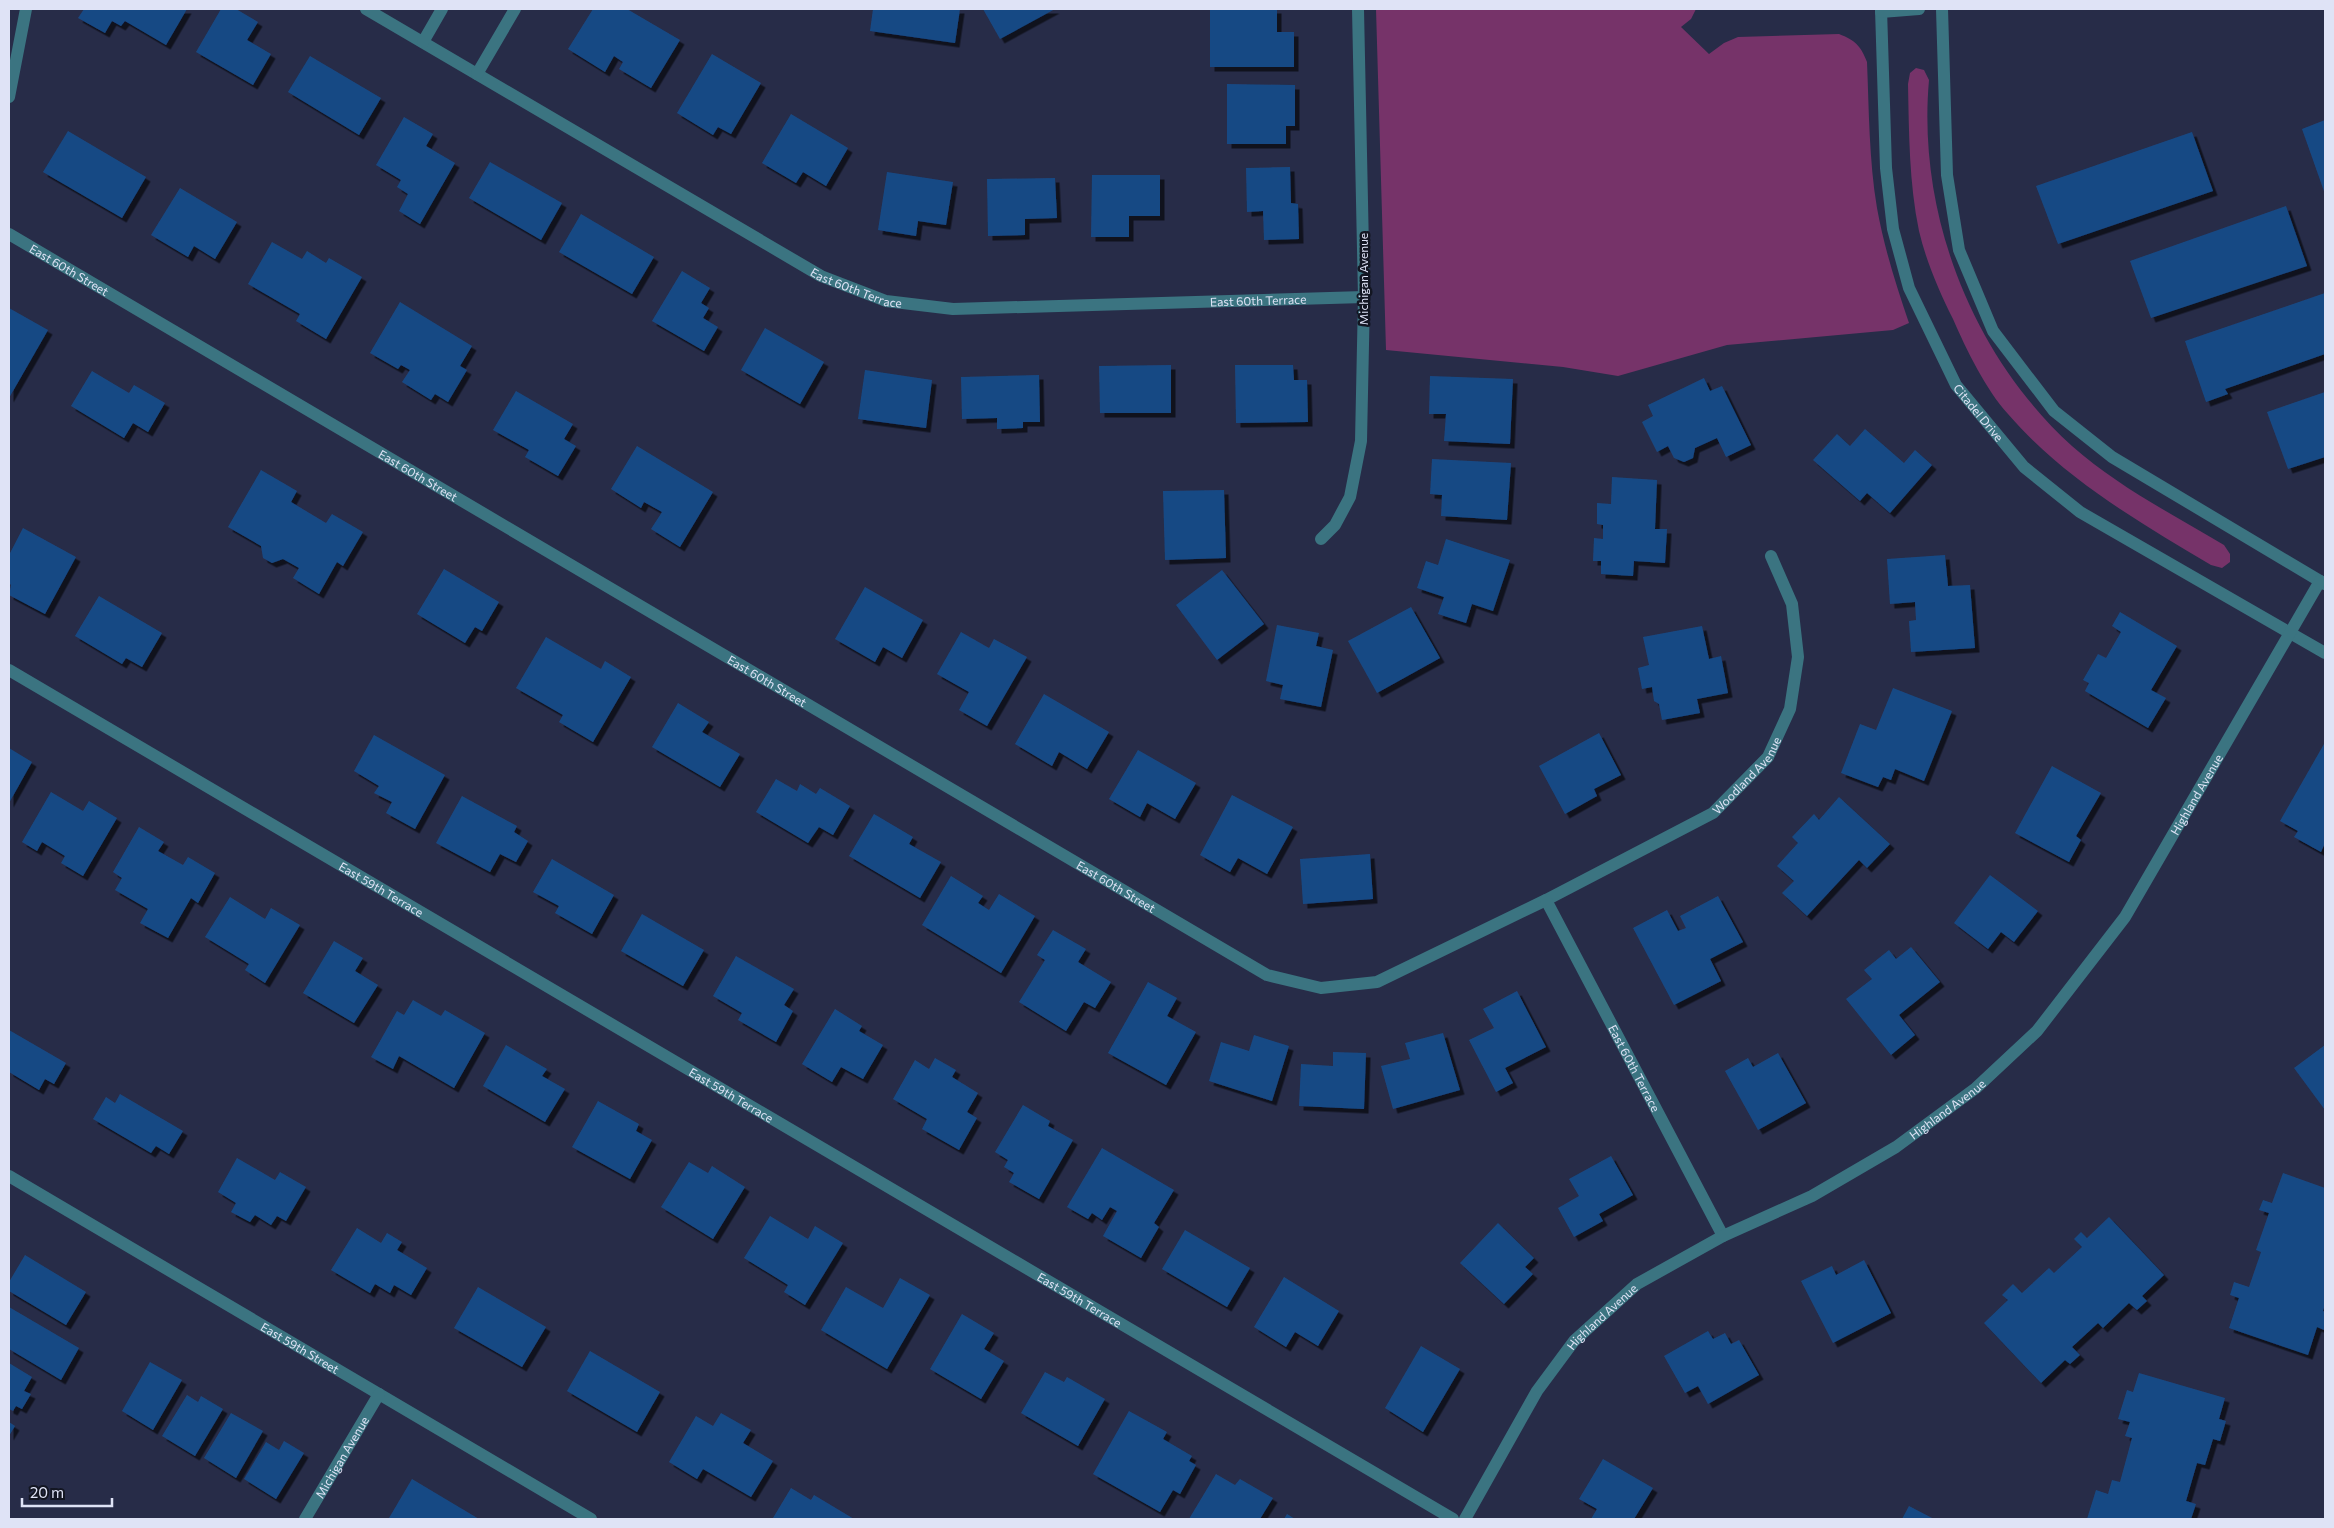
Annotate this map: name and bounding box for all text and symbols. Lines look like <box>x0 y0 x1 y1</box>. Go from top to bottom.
street label: Michigan Avenue <box>1356 233 1370 325</box>
street label: East 60th Street <box>27 241 111 298</box>
street label: East 60th Terrace <box>808 264 903 310</box>
street label: East 60th Terrace <box>1210 292 1307 308</box>
street label: Citadel Drive <box>1951 381 2007 444</box>
street label: East 60th Street <box>376 446 460 504</box>
street label: East 60th Street <box>725 652 809 709</box>
street label: Woodland Avenue <box>1709 734 1783 817</box>
street label: Highland Avenue <box>2167 752 2225 837</box>
street label: East 60th Street <box>1074 857 1158 915</box>
street label: East 59th Terrace <box>337 859 426 919</box>
street label: East 60th Terrace <box>1606 1022 1663 1114</box>
street label: East 59th Terrace <box>687 1064 776 1125</box>
street label: Highland Avenue <box>1906 1076 1988 1142</box>
street label: East 59th Terrace <box>1035 1269 1124 1330</box>
street label: Highland Avenue <box>1563 1280 1640 1352</box>
street label: East 59th Street <box>259 1319 342 1376</box>
street label: Michigan Avenue <box>312 1414 371 1500</box>
scale bar <box>22 1476 112 1508</box>
text: 20 m <box>30 1483 64 1501</box>

